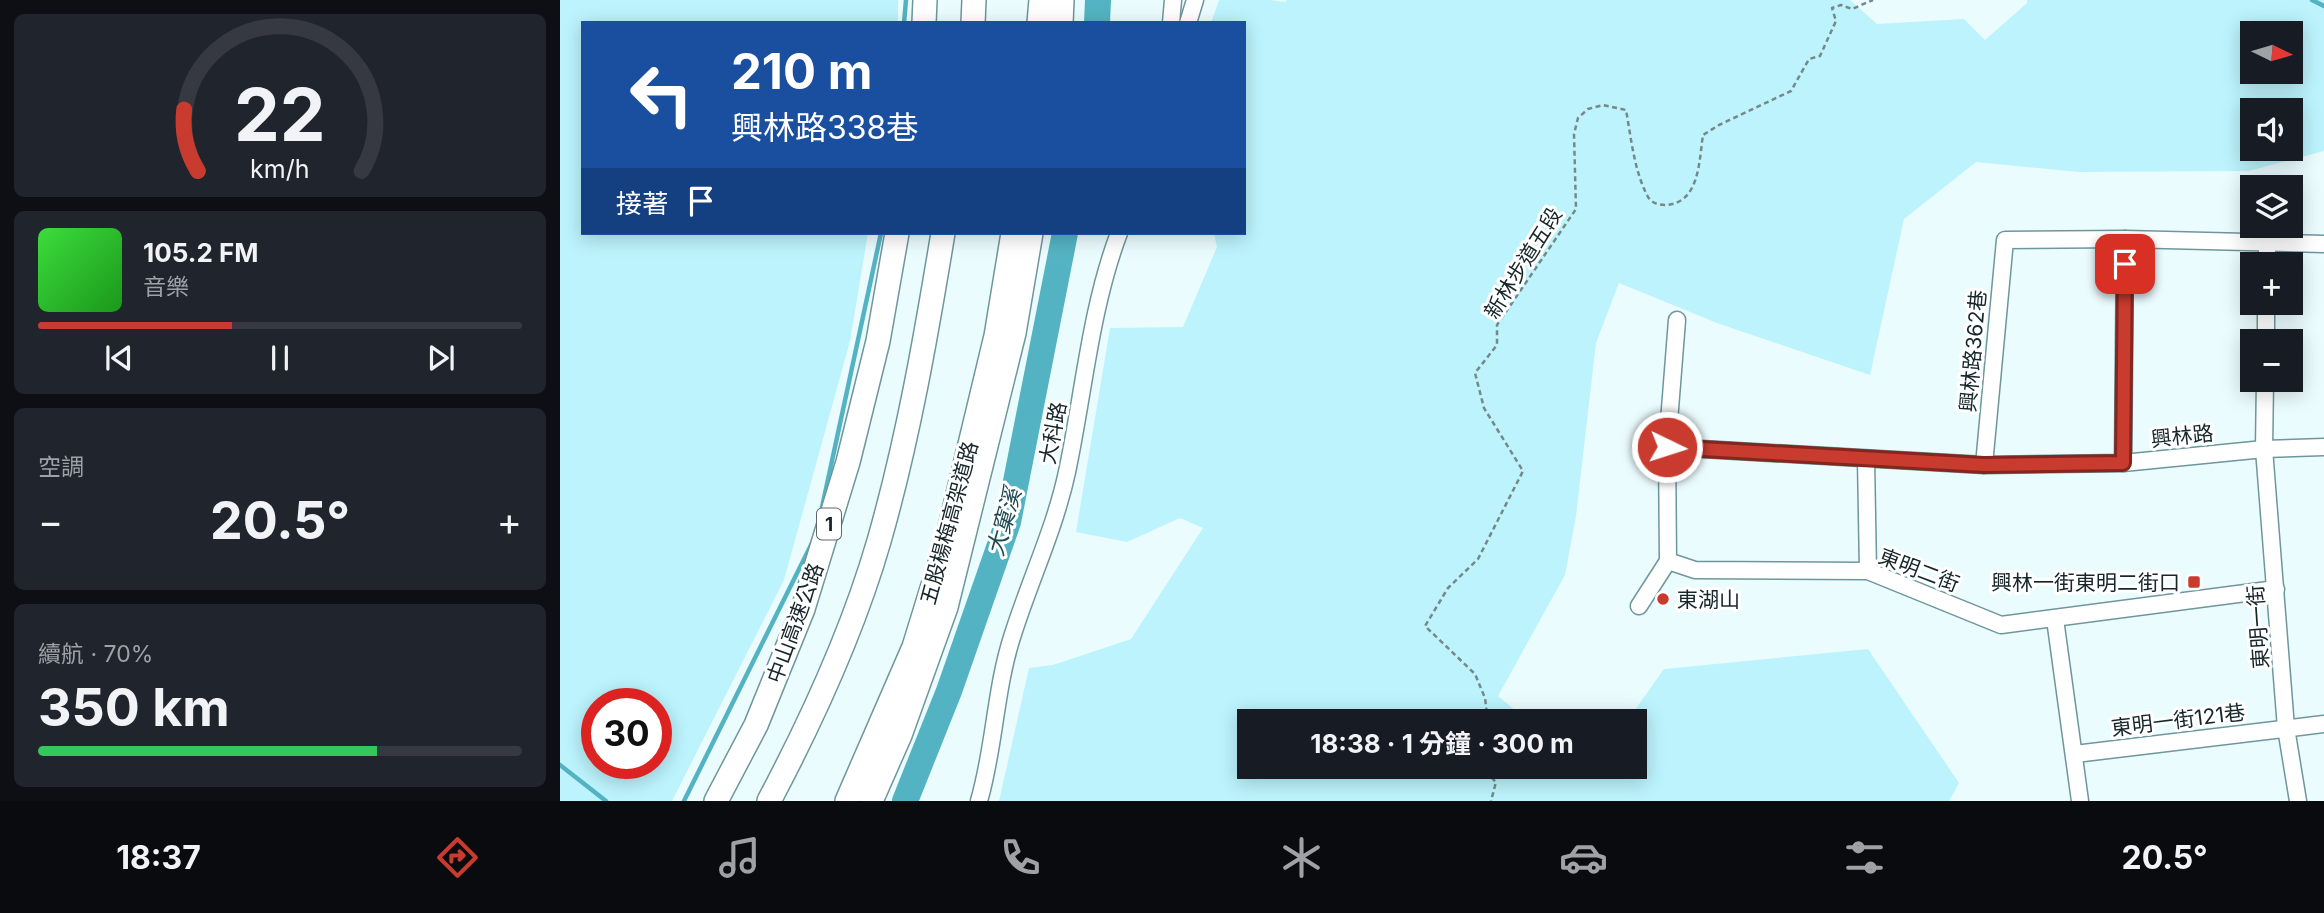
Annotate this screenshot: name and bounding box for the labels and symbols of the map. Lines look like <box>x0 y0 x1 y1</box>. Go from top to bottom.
north arrow <box>2240 21 2303 84</box>
street label: 新林步道五段 <box>1479 203 1567 323</box>
pin <box>2095 234 2155 294</box>
street label: 興林路362巷 <box>1955 289 1991 413</box>
street label: 大科路 <box>1035 400 1071 466</box>
position arrow <box>1630 410 1704 484</box>
street label: 興林路 <box>2149 420 2215 452</box>
street label: 五股楊梅高架道路 <box>915 439 983 607</box>
water label: 大窠溪 <box>981 482 1028 559</box>
road number: 1 <box>817 509 841 540</box>
street label: 東明二街 <box>1875 543 1963 597</box>
street label: 中山高速公路 <box>762 560 828 686</box>
place label: 興林一街東明二街口 <box>1991 570 2180 595</box>
marker: 興林一街東明二街口 <box>2186 574 2202 590</box>
street label: 東明一街 <box>2243 584 2273 670</box>
place label: 東湖山 <box>1677 587 1740 612</box>
marker: 東湖山 <box>1655 591 1671 607</box>
speed limit sign: 30 <box>581 688 672 779</box>
street label: 東明一街121巷 <box>2110 699 2246 741</box>

